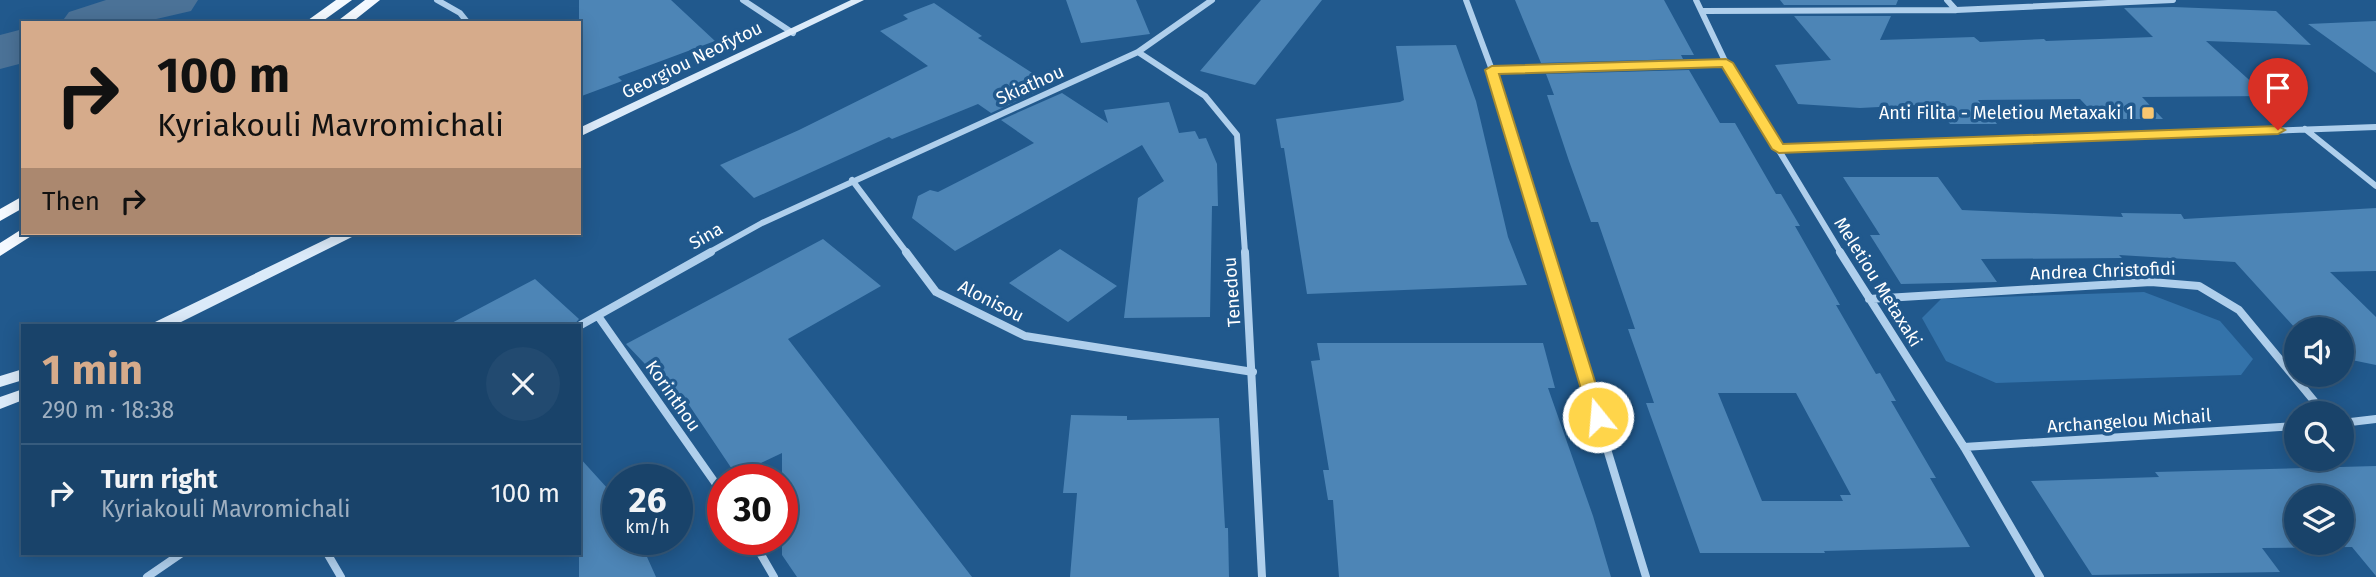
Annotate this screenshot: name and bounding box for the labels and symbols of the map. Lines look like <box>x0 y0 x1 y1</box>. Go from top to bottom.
street label: Georgiou Neofytou <box>618 17 766 103</box>
pin <box>2248 58 2308 130</box>
street label: Skiathou <box>993 60 1067 110</box>
place label: Anti Filita - Meletiou Metaxaki 1 <box>1879 102 2134 124</box>
marker: Anti Filita - Meletiou Metaxaki 1 <box>2140 105 2156 121</box>
street label: Meletiou Metaxaki <box>1829 213 1927 351</box>
street label: Sina <box>685 218 727 254</box>
street label: Tenedou <box>1219 256 1245 328</box>
street label: Andrea Christofidi <box>2030 257 2176 285</box>
street label: Alonisou <box>954 275 1028 327</box>
street label: Korinthou <box>641 356 705 436</box>
position arrow <box>1561 380 1635 454</box>
street label: Archangelou Michail <box>2046 404 2212 438</box>
speed limit sign: 30 <box>707 464 798 555</box>

